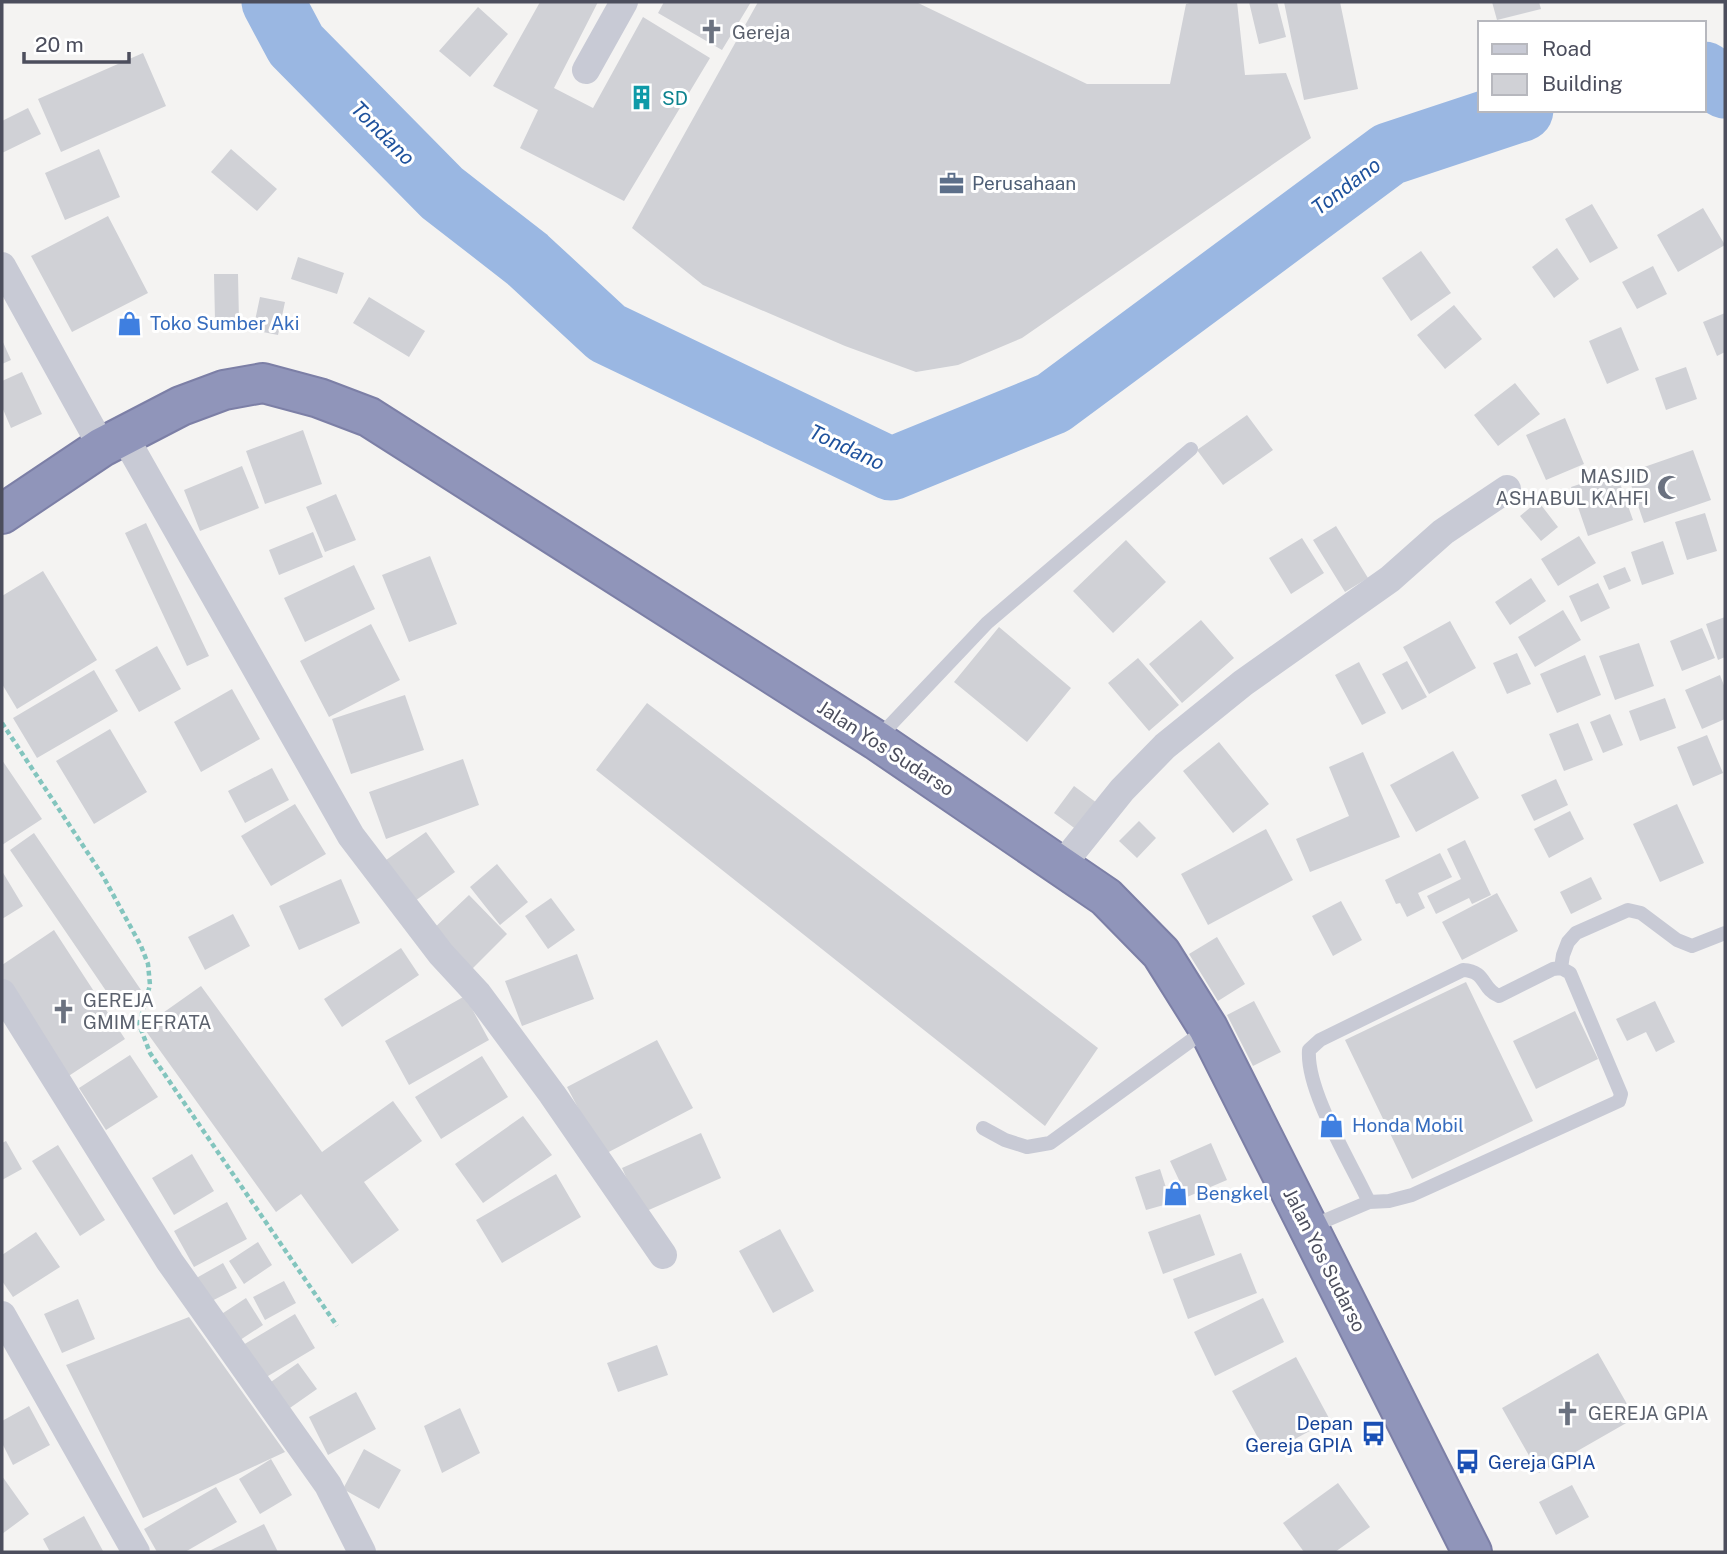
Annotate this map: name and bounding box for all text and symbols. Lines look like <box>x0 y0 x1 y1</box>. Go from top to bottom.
church icon: Gereja <box>698 18 726 46</box>
scale bar <box>24 21 130 65</box>
place label: Gereja <box>732 21 790 43</box>
legend <box>1478 21 1706 112</box>
text: 20 m <box>35 32 84 57</box>
text: Road <box>1542 36 1592 61</box>
text: Building <box>1542 71 1623 96</box>
building icon: SD <box>628 84 656 112</box>
place label: SD <box>662 87 688 109</box>
water label: Tondano <box>346 96 420 170</box>
water label: Tondano <box>1307 152 1385 220</box>
office icon: Perusahaan <box>938 169 966 197</box>
place label: Perusahaan <box>972 172 1076 194</box>
shop icon: Toko Sumber Aki <box>116 309 144 337</box>
place label: Toko Sumber Aki <box>150 312 300 334</box>
water label: Tondano <box>805 419 889 475</box>
place label: MASJID ASHABUL KAHFI <box>1496 465 1649 509</box>
mosque icon: MASJID ASHABUL KAHFI <box>1655 473 1683 501</box>
street label: Jalan Yos Sudarso <box>814 696 958 800</box>
place label: GEREJA GMIM EFRATA <box>83 989 212 1033</box>
church icon: GEREJA GMIM EFRATA <box>49 997 77 1025</box>
shop icon: Honda Mobil <box>1318 1111 1346 1139</box>
place label: Honda Mobil <box>1352 1114 1464 1136</box>
shop icon: Bengkel <box>1162 1179 1190 1207</box>
place label: Bengkel <box>1196 1182 1269 1204</box>
street label: Jalan Yos Sudarso <box>1279 1185 1371 1335</box>
church icon: GEREJA GPIA <box>1554 1399 1582 1427</box>
place label: GEREJA GPIA <box>1588 1402 1709 1424</box>
place label: Depan Gereja GPIA <box>1245 1412 1353 1456</box>
bus stop icon: Depan Gereja GPIA <box>1359 1420 1387 1448</box>
bus stop icon: Gereja GPIA <box>1454 1448 1482 1476</box>
place label: Gereja GPIA <box>1488 1451 1596 1473</box>

